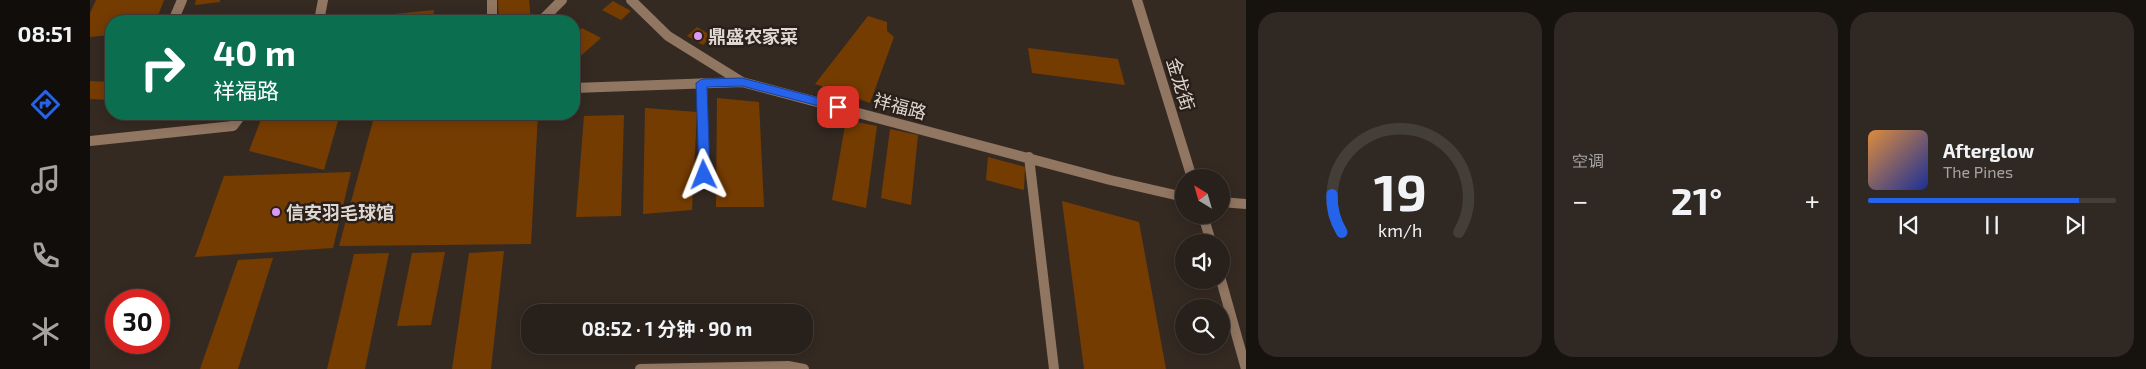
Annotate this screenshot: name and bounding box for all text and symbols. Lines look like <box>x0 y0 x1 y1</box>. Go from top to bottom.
text: 08:51 <box>18 20 72 46</box>
place label: 鼎盛农家菜 <box>708 25 798 47</box>
marker: 鼎盛农家菜 <box>692 30 704 42</box>
text: 40 m <box>213 31 296 73</box>
icon: right <box>130 35 195 100</box>
street label: 金龙街 <box>1163 55 1199 113</box>
text: 祥福路 <box>213 77 279 103</box>
pin <box>817 86 859 128</box>
icon: directions <box>28 87 63 122</box>
street label: 祥福路 <box>871 88 929 124</box>
icon: arrive <box>824 93 852 121</box>
text: Afterglow <box>1943 139 2034 162</box>
position arrow <box>677 148 729 200</box>
text: 空调 <box>1572 151 1604 170</box>
text: 19 <box>1373 159 1427 221</box>
icon: music <box>28 162 63 197</box>
text: The Pines <box>1943 162 2013 181</box>
north arrow <box>1175 169 1230 224</box>
map controls <box>1175 169 1230 354</box>
text: 21° <box>1671 177 1722 223</box>
text: − <box>1572 183 1588 217</box>
text: + <box>1805 183 1820 217</box>
place label: 信安羽毛球馆 <box>286 201 394 223</box>
marker: 信安羽毛球馆 <box>270 206 282 218</box>
icon: previous <box>1895 211 1923 239</box>
icon: pause <box>1978 211 2006 239</box>
icon: next <box>2061 211 2089 239</box>
text: km/h <box>1378 219 1422 241</box>
button: sound <box>1175 234 1230 289</box>
icon: phone <box>28 238 63 273</box>
speed limit sign: 30 <box>105 289 170 354</box>
button: search <box>1175 299 1230 354</box>
icon: climate <box>28 314 63 349</box>
text: 08:52 · 1 分钟 · 90 m <box>582 317 752 340</box>

